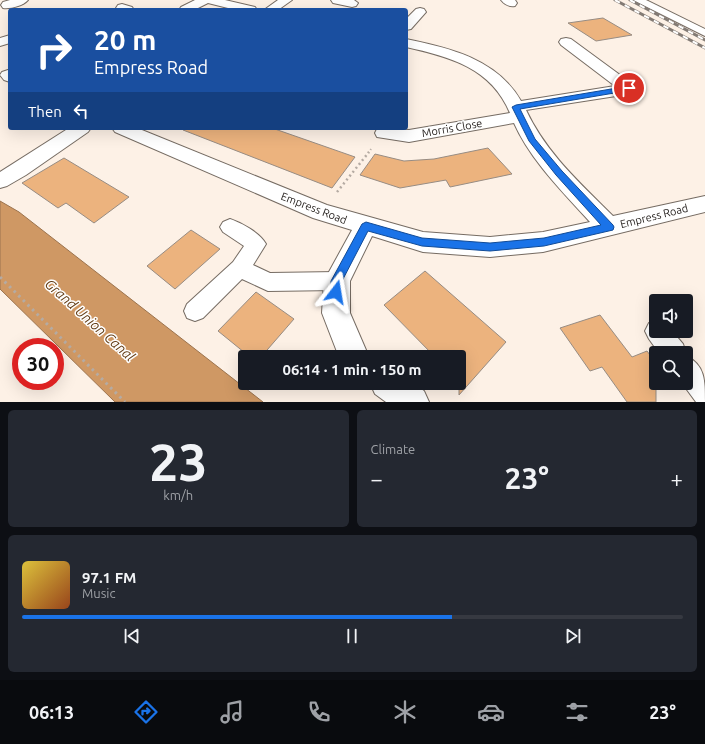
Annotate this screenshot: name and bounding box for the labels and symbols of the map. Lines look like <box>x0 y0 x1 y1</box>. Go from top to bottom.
pin <box>612 71 646 105</box>
street label: Morris Close <box>421 117 483 139</box>
street label: Empress Road <box>279 190 349 226</box>
street label: Empress Road <box>619 202 689 230</box>
position arrow <box>315 271 357 313</box>
water label: Grand Union Canal <box>42 275 138 365</box>
speed limit sign: 30 <box>12 338 64 390</box>

